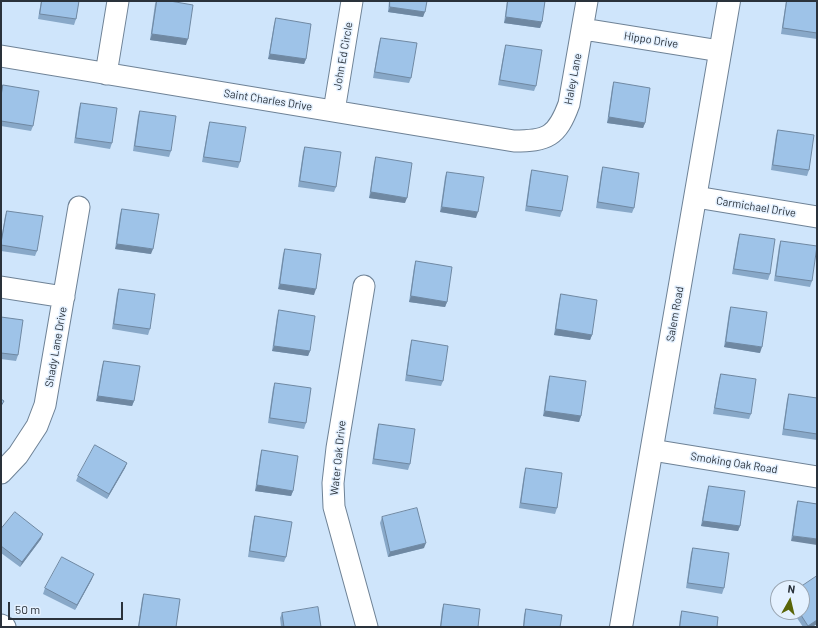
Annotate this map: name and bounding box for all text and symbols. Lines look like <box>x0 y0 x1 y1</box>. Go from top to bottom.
street label: John Ed Circle <box>331 21 355 91</box>
street label: Hippo Drive <box>623 29 679 51</box>
street label: Haley Lane <box>562 52 584 106</box>
street label: Saint Charles Drive <box>223 86 313 114</box>
street label: Carmichael Drive <box>715 194 797 220</box>
street label: Salem Road <box>664 285 686 343</box>
street label: Shady Lane Drive <box>42 306 70 388</box>
street label: Water Oak Drive <box>328 420 348 496</box>
street label: Smoking Oak Road <box>689 450 779 476</box>
north arrow <box>770 580 810 620</box>
text: N <box>787 582 796 596</box>
scale bar <box>10 594 125 620</box>
text: 50 m <box>15 602 40 616</box>

